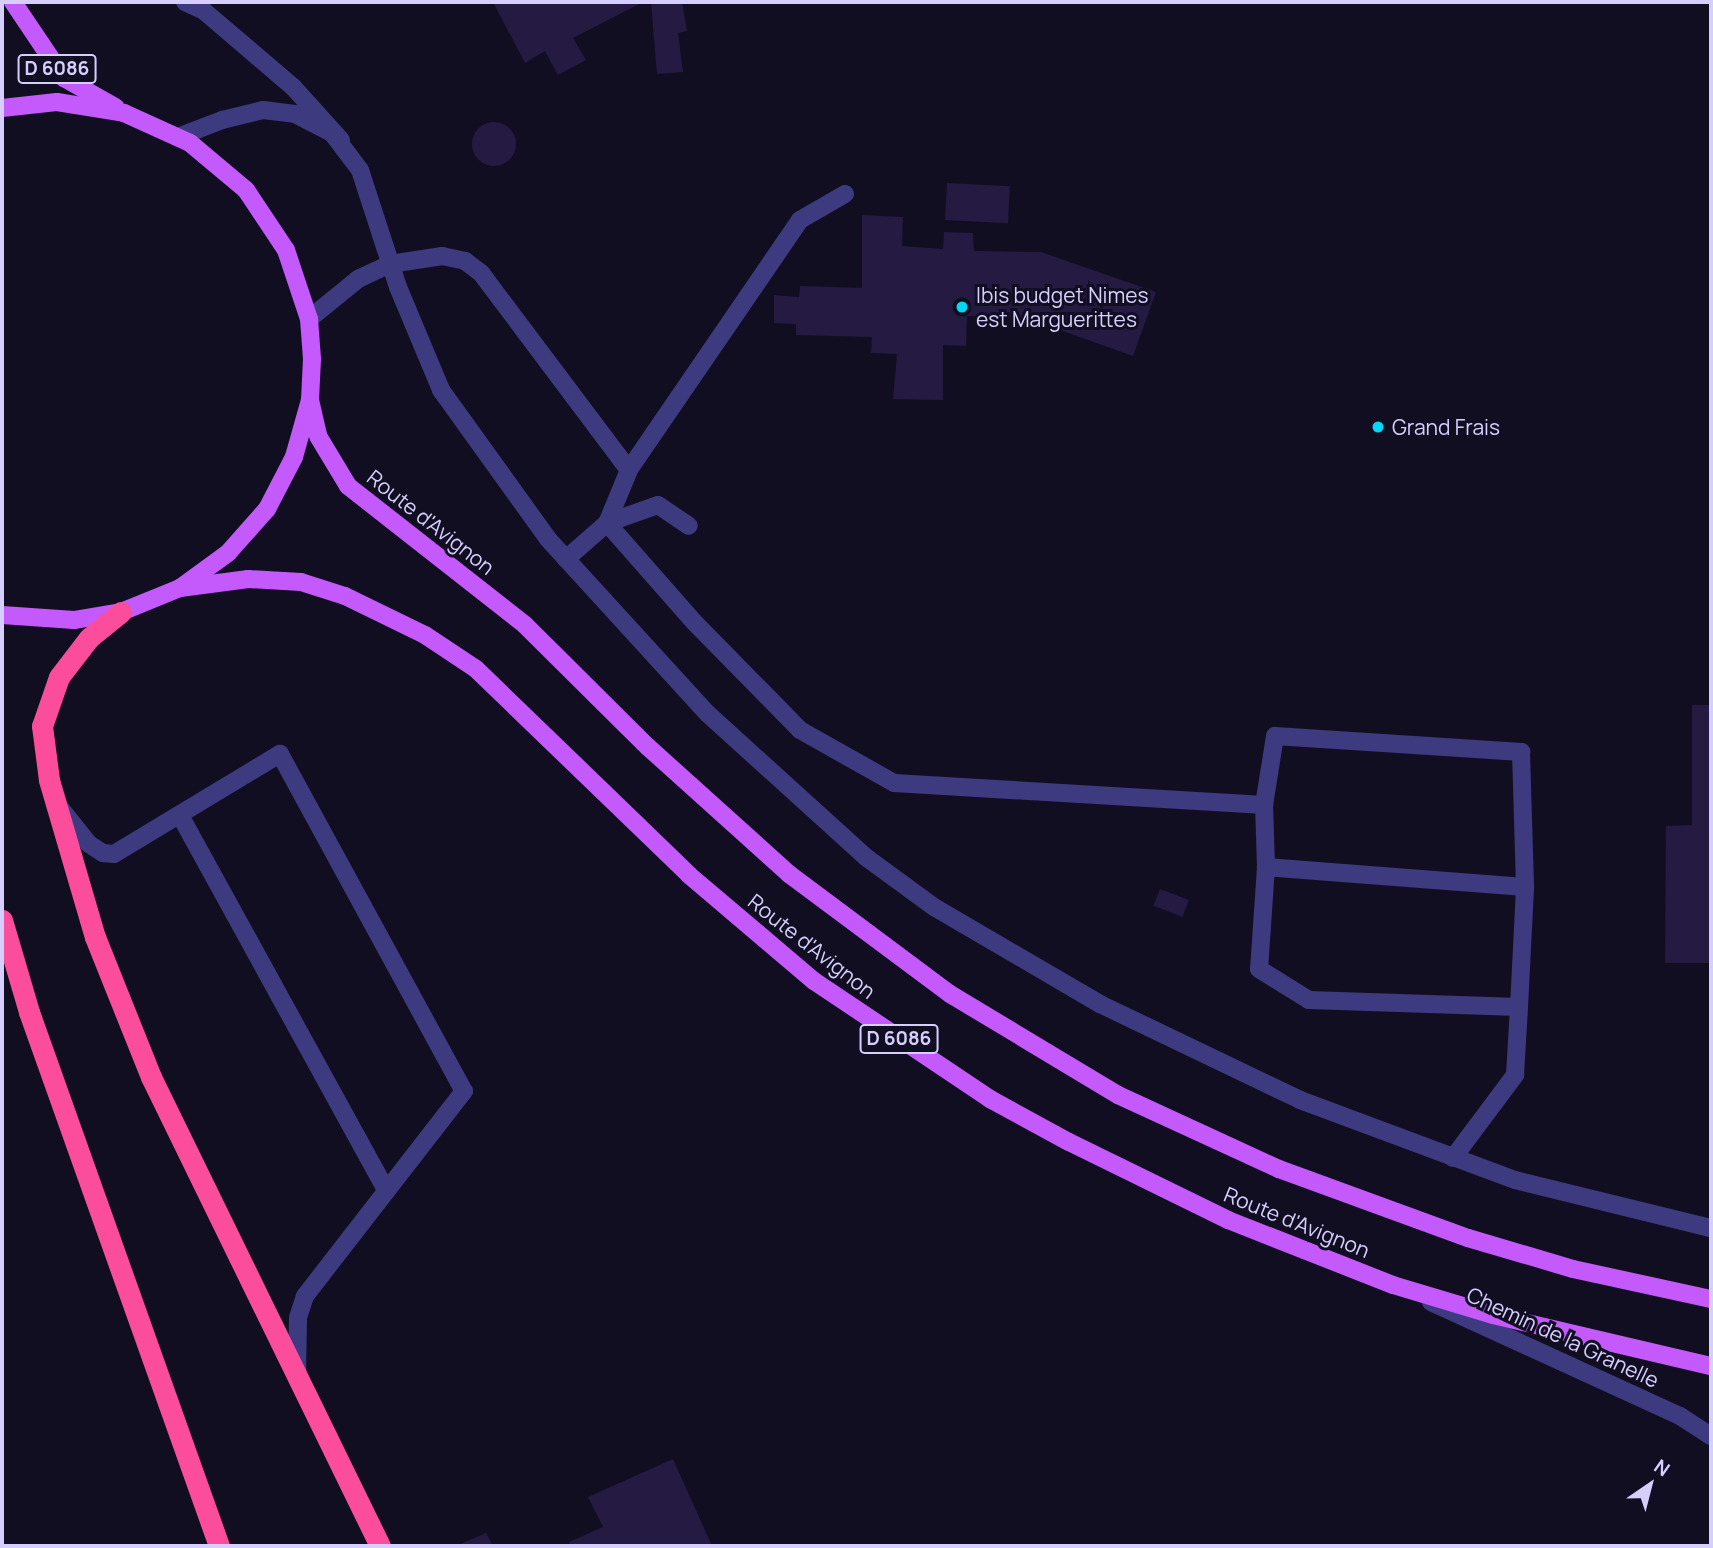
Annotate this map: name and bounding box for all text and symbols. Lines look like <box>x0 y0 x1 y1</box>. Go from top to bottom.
road number: D 6086 <box>17 54 97 85</box>
place label: Ibis budget Nimes est Marguerittes <box>976 282 1148 332</box>
marker: Ibis budget Nimes est Marguerittes <box>954 299 970 315</box>
place label: Grand Frais <box>1392 414 1500 440</box>
marker: Grand Frais <box>1370 419 1386 435</box>
street label: Route d'Avignon <box>362 464 500 580</box>
street label: Route d'Avignon <box>743 888 881 1004</box>
road number: D 6086 <box>859 1023 939 1054</box>
street label: Route d'Avignon <box>1221 1181 1373 1263</box>
street label: Chemin de la Granelle <box>1463 1281 1663 1393</box>
north arrow <box>1615 1450 1685 1520</box>
text: N <box>1649 1453 1675 1482</box>

